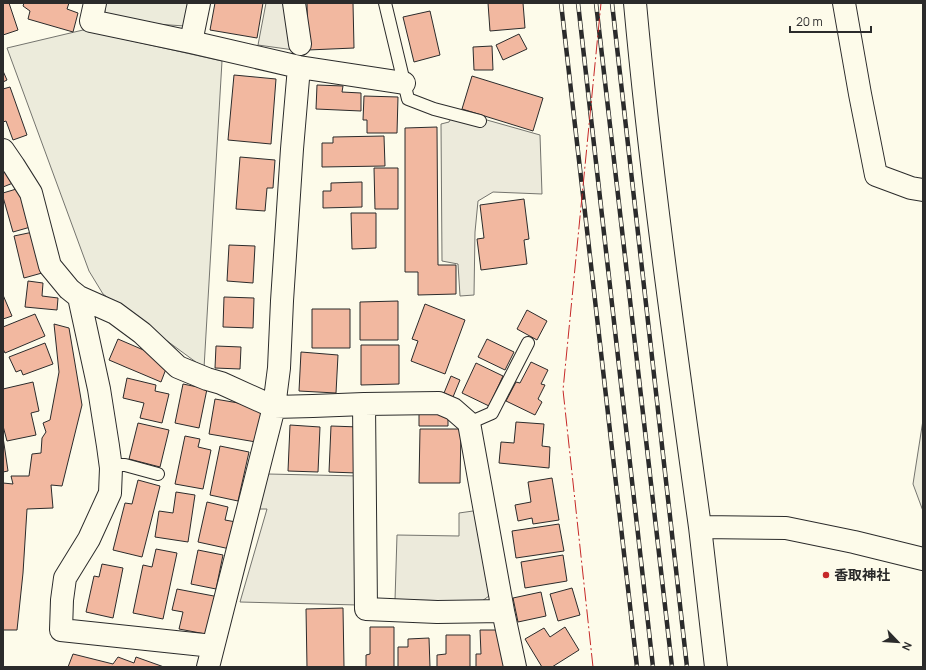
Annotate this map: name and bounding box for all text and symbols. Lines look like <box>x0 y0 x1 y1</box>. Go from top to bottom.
scale bar <box>790 8 871 34</box>
text: 20 m <box>796 13 823 30</box>
place label: 香取神社 <box>834 565 890 584</box>
marker: 香取神社 <box>821 570 831 580</box>
north arrow <box>878 622 918 662</box>
text: N <box>899 640 916 653</box>

